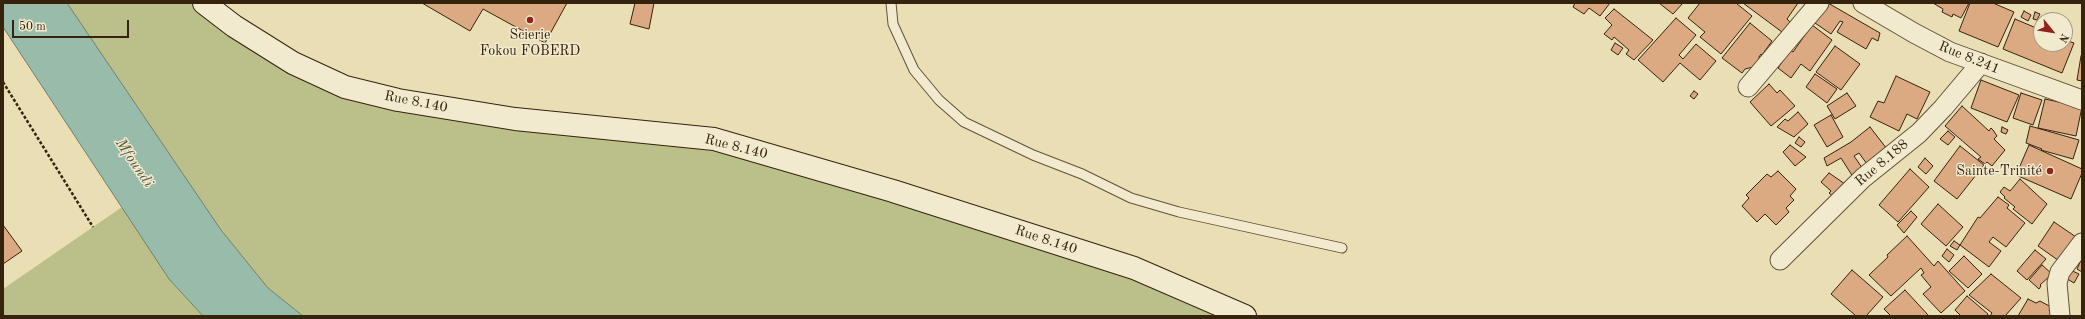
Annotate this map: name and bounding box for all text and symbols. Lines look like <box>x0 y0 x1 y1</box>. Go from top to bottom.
scale bar <box>14 12 131 38</box>
north arrow <box>2033 12 2073 52</box>
marker: Scierie Fokou FOBERD <box>525 15 535 25</box>
text: 50 m <box>19 21 46 33</box>
place label: Scierie Fokou FOBERD <box>480 27 580 60</box>
text: N <box>2056 31 2070 44</box>
street label: Rue 8.241 <box>1936 38 2002 78</box>
street label: Rue 8.140 <box>383 88 449 116</box>
street label: Rue 8.140 <box>703 131 769 163</box>
water label: Mfoundi <box>111 135 157 191</box>
street label: Rue 8.188 <box>1852 136 1912 190</box>
place label: Sainte-Trinité <box>1956 163 2042 179</box>
marker: Sainte-Trinité <box>2045 166 2055 176</box>
street label: Rue 8.140 <box>1013 222 1079 258</box>

